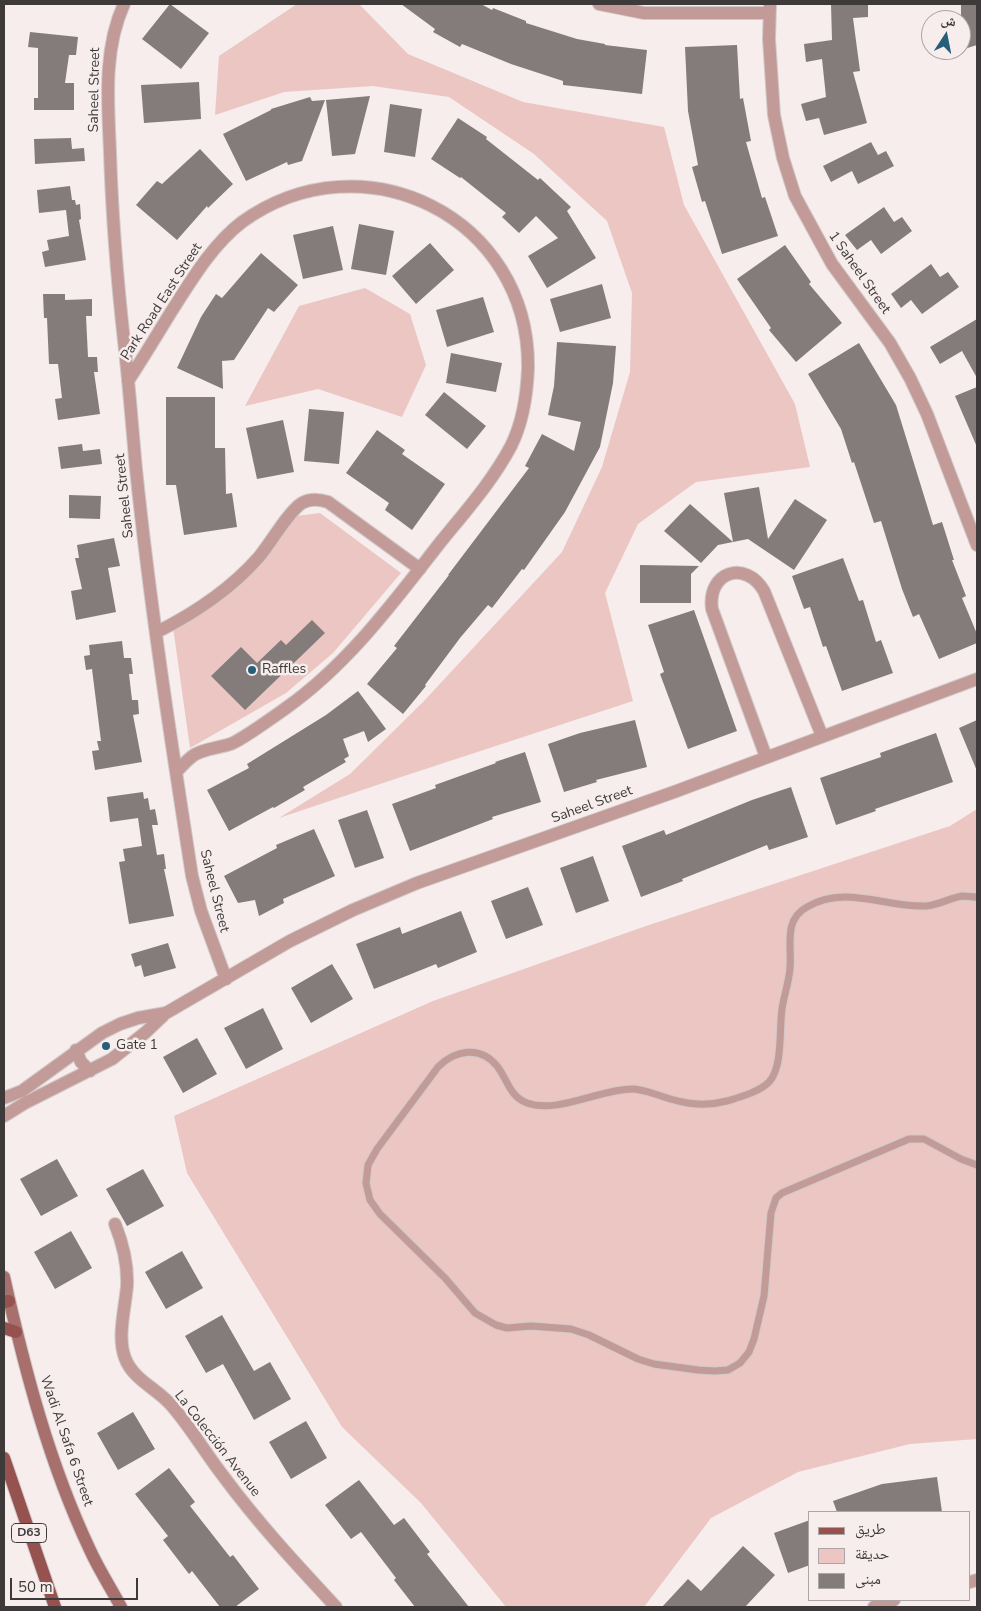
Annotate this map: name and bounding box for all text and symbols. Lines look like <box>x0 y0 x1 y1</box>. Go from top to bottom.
north arrow <box>921 10 971 60</box>
text: ش <box>940 10 958 32</box>
street label: Saheel Street <box>86 47 104 133</box>
street label: 1 Saheel Street <box>824 229 894 317</box>
street label: Park Road East Street <box>118 240 206 364</box>
street label: Saheel Street <box>112 453 138 539</box>
place label: Raffles <box>262 662 306 678</box>
marker: Raffles <box>246 664 258 676</box>
street label: Saheel Street <box>549 783 635 827</box>
street label: Saheel Street <box>196 848 232 934</box>
place label: Gate 1 <box>116 1038 158 1054</box>
marker: Gate 1 <box>100 1040 112 1052</box>
street label: Wadi Al Safa 6 Street <box>36 1374 96 1508</box>
street label: La Colección Avenue <box>170 1388 264 1500</box>
legend <box>808 1511 971 1601</box>
text: طريق <box>855 1519 886 1539</box>
road number: D63 <box>12 1524 46 1542</box>
text: حديقة <box>855 1544 889 1564</box>
scale bar <box>12 1568 140 1600</box>
text: مبنى <box>855 1569 881 1589</box>
text: 50 m <box>18 1577 53 1597</box>

